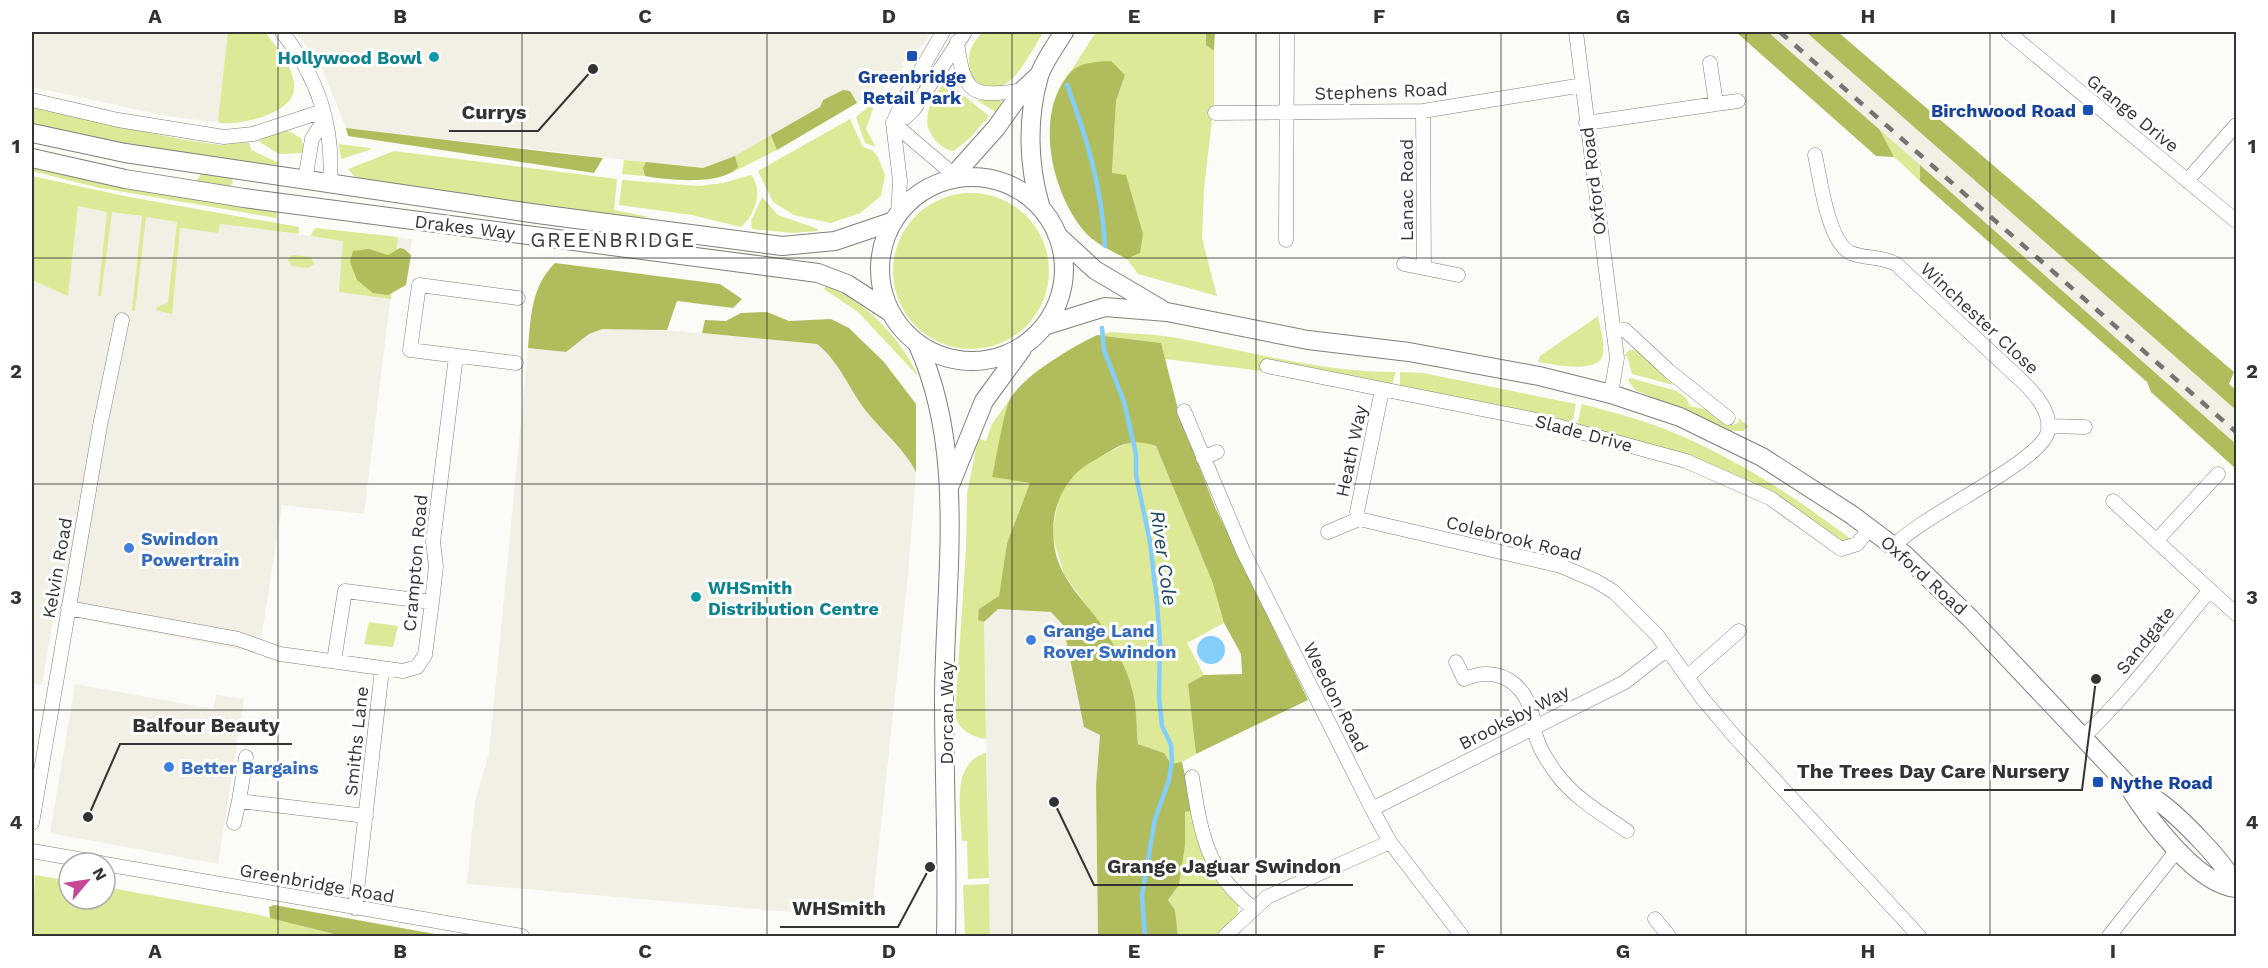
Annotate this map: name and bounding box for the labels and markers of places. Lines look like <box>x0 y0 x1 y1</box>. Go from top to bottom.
place label: Hollywood Bowl <box>277 47 422 68</box>
marker: Greenbridge Retail Park <box>905 49 919 63</box>
marker: Hollywood Bowl <box>427 50 441 64</box>
place label: Greenbridge Retail Park <box>858 66 966 108</box>
callout: Currys <box>449 93 538 131</box>
place label: Birchwood Road <box>1931 100 2076 121</box>
marker: Birchwood Road <box>2081 103 2095 117</box>
place label: Swindon Powertrain <box>141 528 240 570</box>
marker: Swindon Powertrain <box>122 541 136 555</box>
place label: WHSmith Distribution Centre <box>708 577 879 619</box>
marker: WHSmith Distribution Centre <box>689 590 703 604</box>
place label: Grange Land Rover Swindon <box>1043 620 1176 662</box>
marker: Grange Land Rover Swindon <box>1024 633 1038 647</box>
callout: Balfour Beauty <box>120 706 292 744</box>
callout: The Trees Day Care Nursery <box>1784 752 2082 790</box>
place label: Better Bargains <box>181 757 319 778</box>
marker: Better Bargains <box>162 760 176 774</box>
place label: Nythe Road <box>2110 772 2213 793</box>
marker: Nythe Road <box>2091 775 2105 789</box>
callout: Grange Jaguar Swindon <box>1094 847 1353 885</box>
callout: WHSmith <box>780 889 898 927</box>

